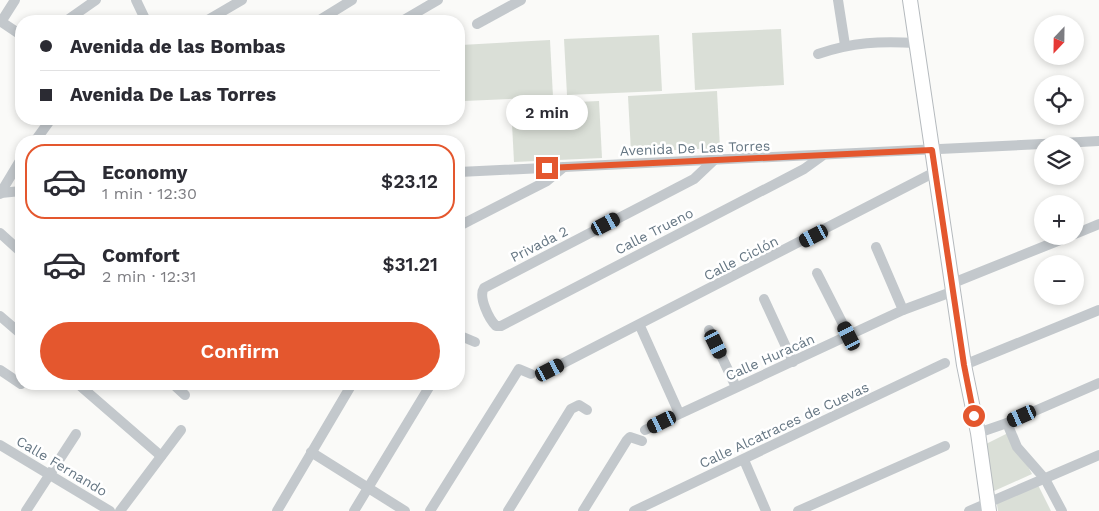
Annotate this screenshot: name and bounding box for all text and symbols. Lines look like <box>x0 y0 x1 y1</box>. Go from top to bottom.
north arrow <box>1034 15 1084 65</box>
map controls <box>1034 15 1084 305</box>
text: Avenida de las Bombas <box>70 35 285 58</box>
button: locate <box>1034 75 1084 125</box>
text: Avenida De Las Torres <box>70 83 276 106</box>
callout: 2 min <box>506 96 588 130</box>
text: 2 min <box>525 103 569 122</box>
button: layers <box>1034 135 1084 185</box>
street label: Avenida De Las Torres <box>619 137 771 159</box>
route end <box>536 157 558 179</box>
icon: car <box>42 159 87 204</box>
text: Economy <box>102 161 187 184</box>
text: $23.12 <box>381 170 438 193</box>
text: 1 min · 12:30 <box>102 184 197 203</box>
button: + <box>1034 195 1084 245</box>
street label: Calle Trueno <box>612 204 696 258</box>
car <box>589 210 622 238</box>
street label: Privada 2 <box>508 223 570 265</box>
car <box>797 223 830 249</box>
street label: Calle Ciclón <box>701 232 781 284</box>
icon: car <box>42 242 87 287</box>
text: Comfort <box>102 244 180 267</box>
text: $31.21 <box>382 253 438 276</box>
button: − <box>1034 255 1084 305</box>
text: 2 min · 12:31 <box>102 267 196 286</box>
car <box>835 319 862 353</box>
button: Confirm <box>40 322 440 380</box>
car <box>702 327 729 361</box>
street label: Calle Huracán <box>723 330 817 384</box>
car <box>533 357 566 383</box>
street label: Calle Alcatraces de Cuevas <box>697 379 871 471</box>
car <box>1005 403 1038 429</box>
route start <box>963 405 985 427</box>
car <box>645 409 678 435</box>
street label: Calle Fernando <box>14 433 110 499</box>

